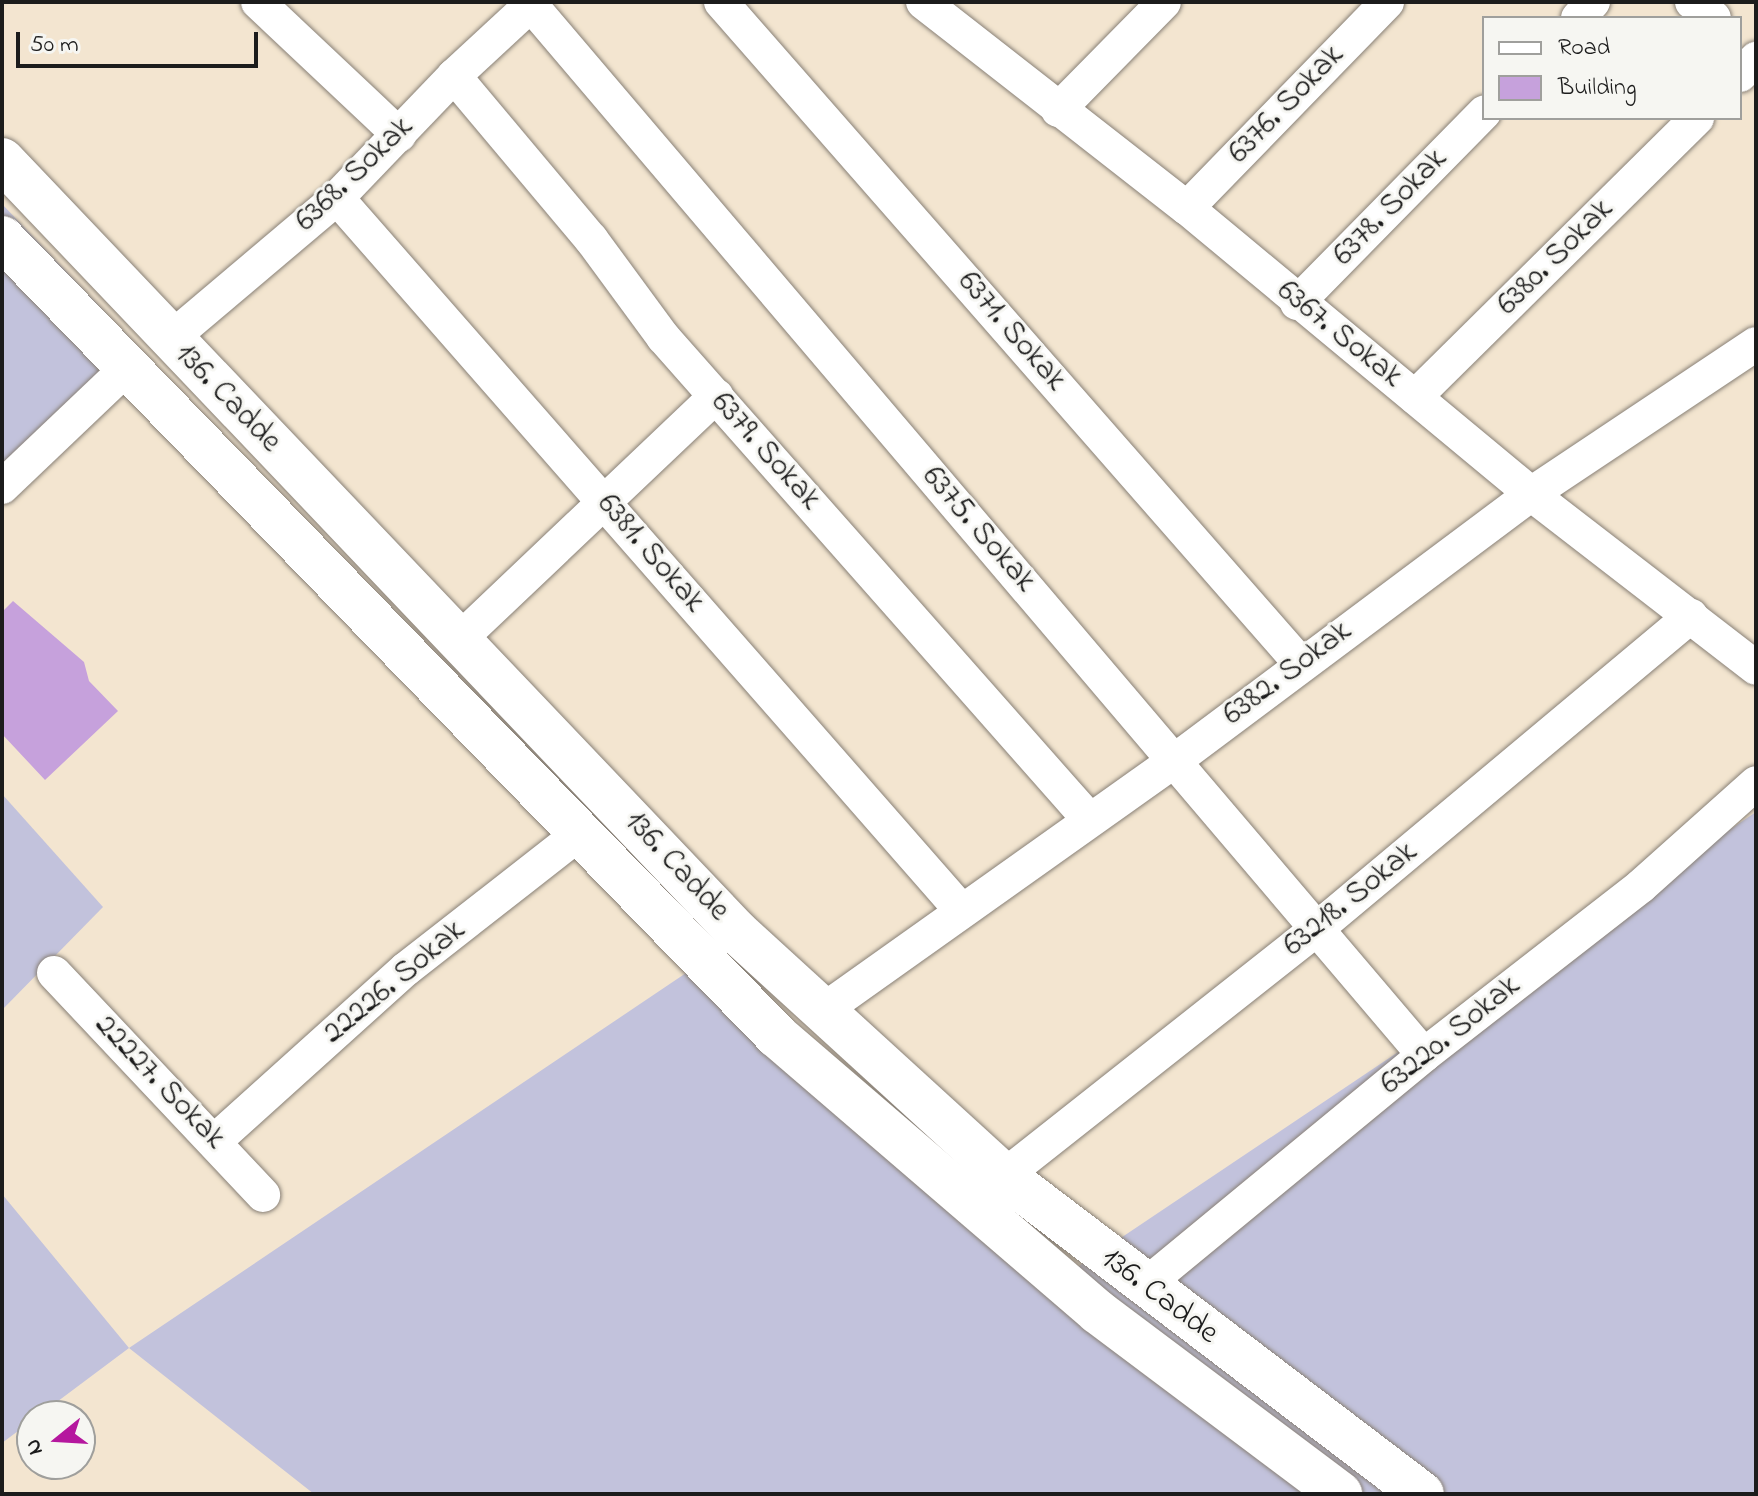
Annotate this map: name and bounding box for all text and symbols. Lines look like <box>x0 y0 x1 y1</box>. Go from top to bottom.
scale bar <box>20 16 262 66</box>
legend <box>1482 16 1742 120</box>
text: 50 m <box>30 28 79 63</box>
text: Road <box>1558 31 1610 66</box>
street label: 6376. Sokak <box>1221 37 1353 173</box>
text: Building <box>1558 71 1637 106</box>
street label: 6368. Sokak <box>288 109 422 241</box>
street label: 6378. Sokak <box>1326 141 1456 275</box>
street label: 6380. Sokak <box>1490 192 1622 324</box>
street label: 6371. Sokak <box>948 264 1074 400</box>
street label: 6367. Sokak <box>1268 273 1410 397</box>
street label: 136. Cadde <box>166 336 288 462</box>
street label: 6379. Sokak <box>702 385 828 519</box>
street label: 6375. Sokak <box>913 459 1043 601</box>
street label: 6381. Sokak <box>588 486 712 622</box>
street label: 6382. Sokak <box>1216 613 1360 735</box>
street label: 136. Cadde <box>615 804 737 930</box>
street label: 63218. Sokak <box>1276 834 1426 966</box>
street label: 22226. Sokak <box>316 912 474 1054</box>
street label: 63220. Sokak <box>1373 968 1529 1104</box>
street label: 22227. Sokak <box>85 1007 233 1159</box>
street label: 136. Cadde <box>1093 1240 1225 1354</box>
north arrow <box>16 1400 96 1480</box>
text: N <box>18 1435 53 1459</box>

